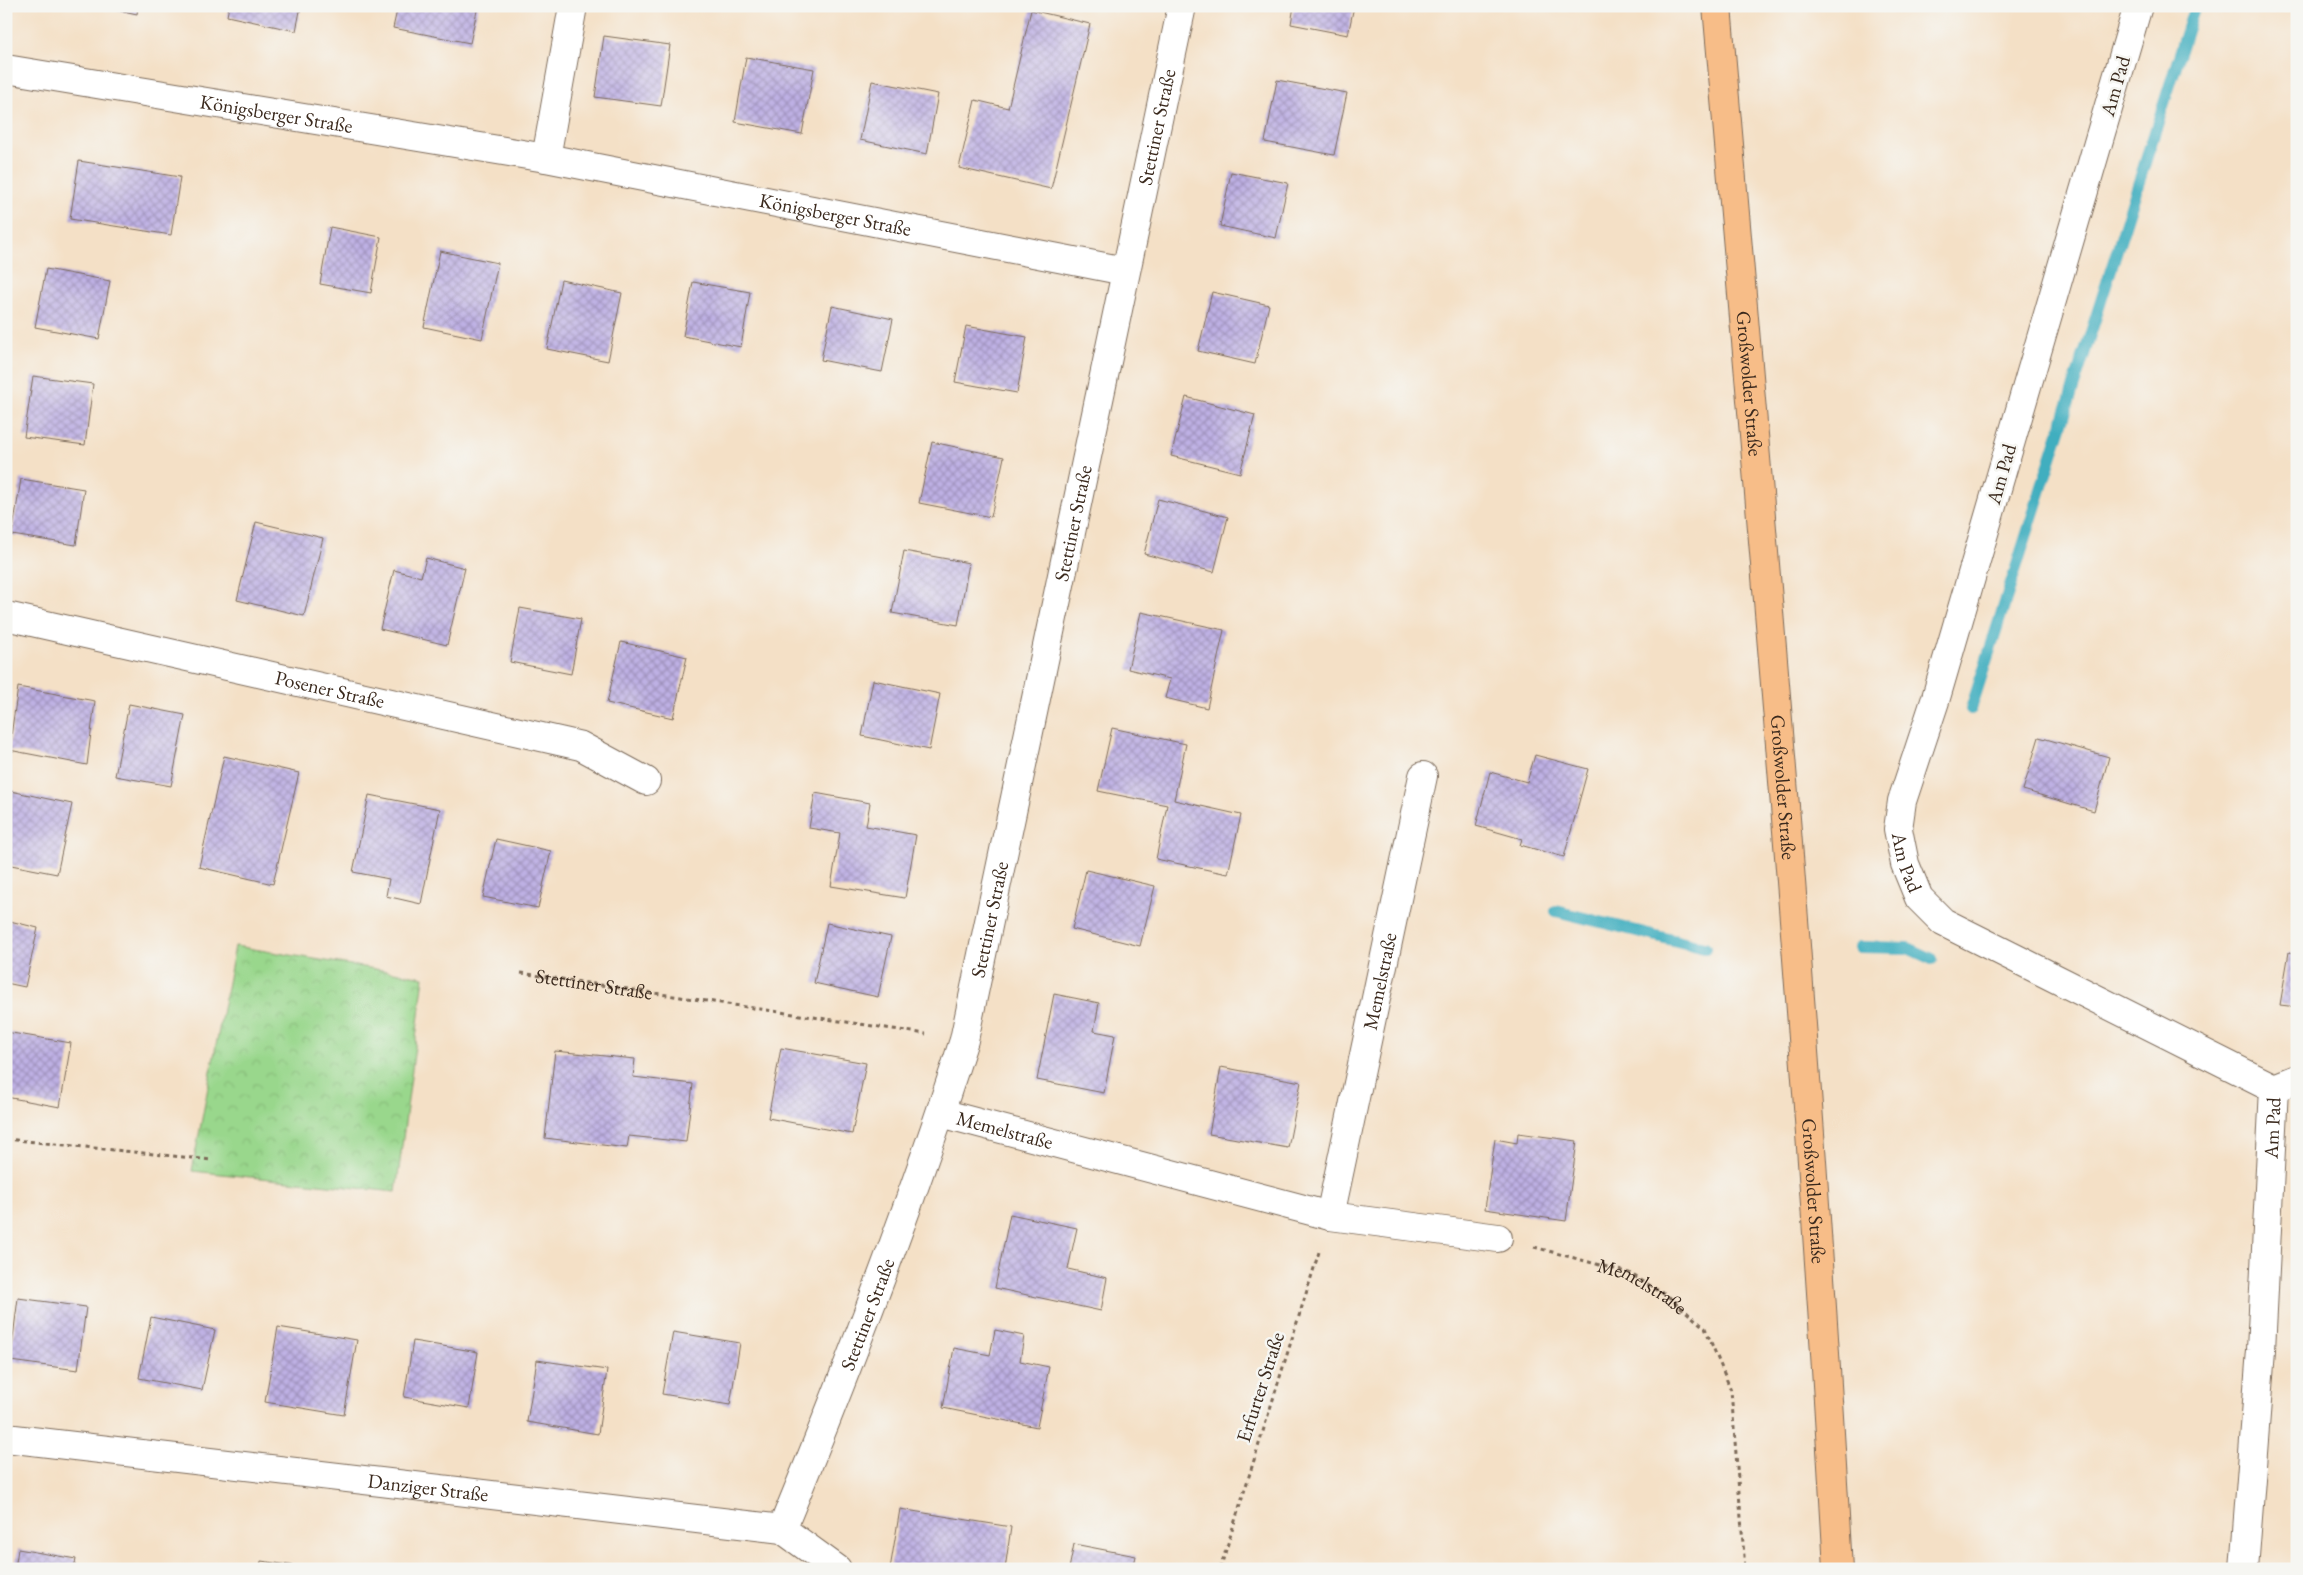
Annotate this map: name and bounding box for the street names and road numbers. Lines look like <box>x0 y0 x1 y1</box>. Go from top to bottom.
street label: Am Pad <box>2094 52 2136 120</box>
street label: Stettiner Straße <box>1132 66 1181 187</box>
street label: Königsberger Straße <box>198 88 355 139</box>
street label: Königsberger Straße <box>757 187 914 242</box>
street label: Großwolder Straße <box>1730 310 1769 457</box>
street label: Am Pad <box>1980 440 2022 508</box>
street label: Stettiner Straße <box>1048 463 1098 584</box>
street label: Posener Straße <box>273 664 387 714</box>
street label: Großwolder Straße <box>1765 714 1802 861</box>
street label: Am Pad <box>1886 829 1929 897</box>
street label: Stettiner Straße <box>964 859 1014 980</box>
street label: Memelstraße <box>1357 930 1403 1032</box>
street label: Stettiner Straße <box>534 962 655 1006</box>
street label: Am Pad <box>2257 1096 2287 1160</box>
street label: Memelstraße <box>954 1105 1056 1155</box>
street label: Großwolder Straße <box>1796 1117 1832 1265</box>
street label: Memelstraße <box>1595 1252 1693 1320</box>
street label: Stettiner Straße <box>834 1254 900 1374</box>
street label: Erfurter Straße <box>1230 1328 1290 1445</box>
street label: Danziger Straße <box>366 1468 490 1508</box>

